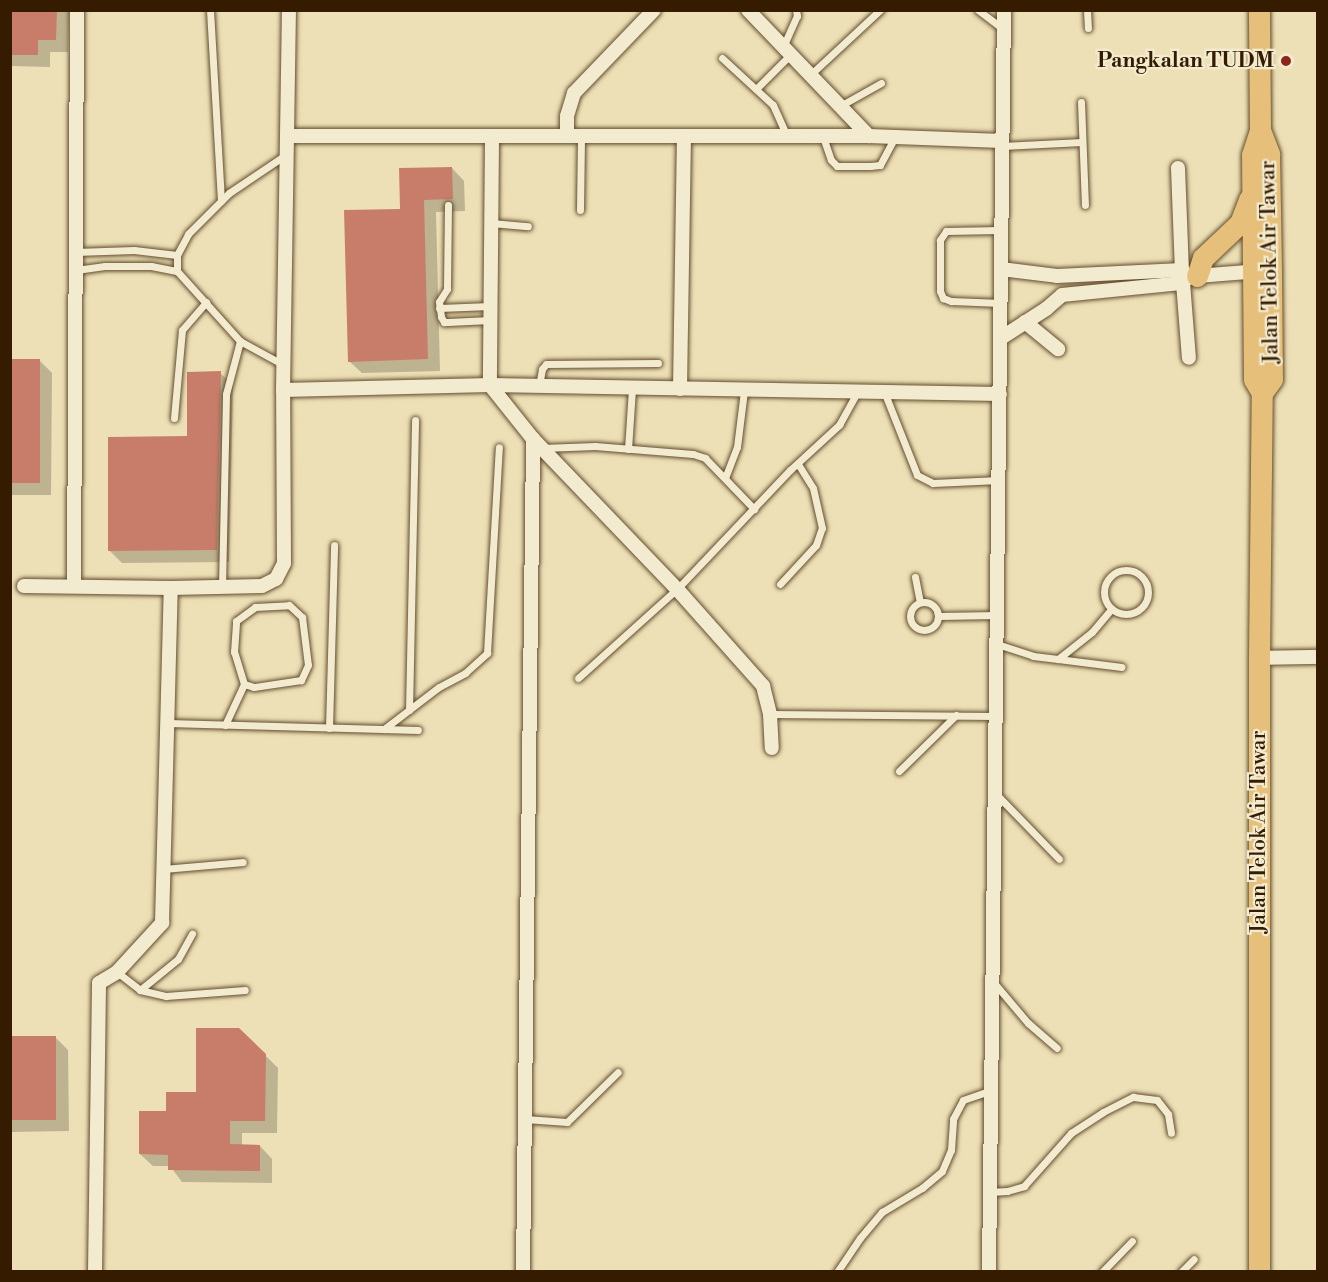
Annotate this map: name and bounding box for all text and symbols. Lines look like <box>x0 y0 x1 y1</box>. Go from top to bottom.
place label: Pangkalan TUDM <box>1097 48 1274 74</box>
marker: Pangkalan TUDM <box>1279 54 1293 68</box>
street label: Jalan Telok Air Tawar <box>1256 160 1284 364</box>
street label: Jalan Telok Air Tawar <box>1246 730 1272 934</box>

